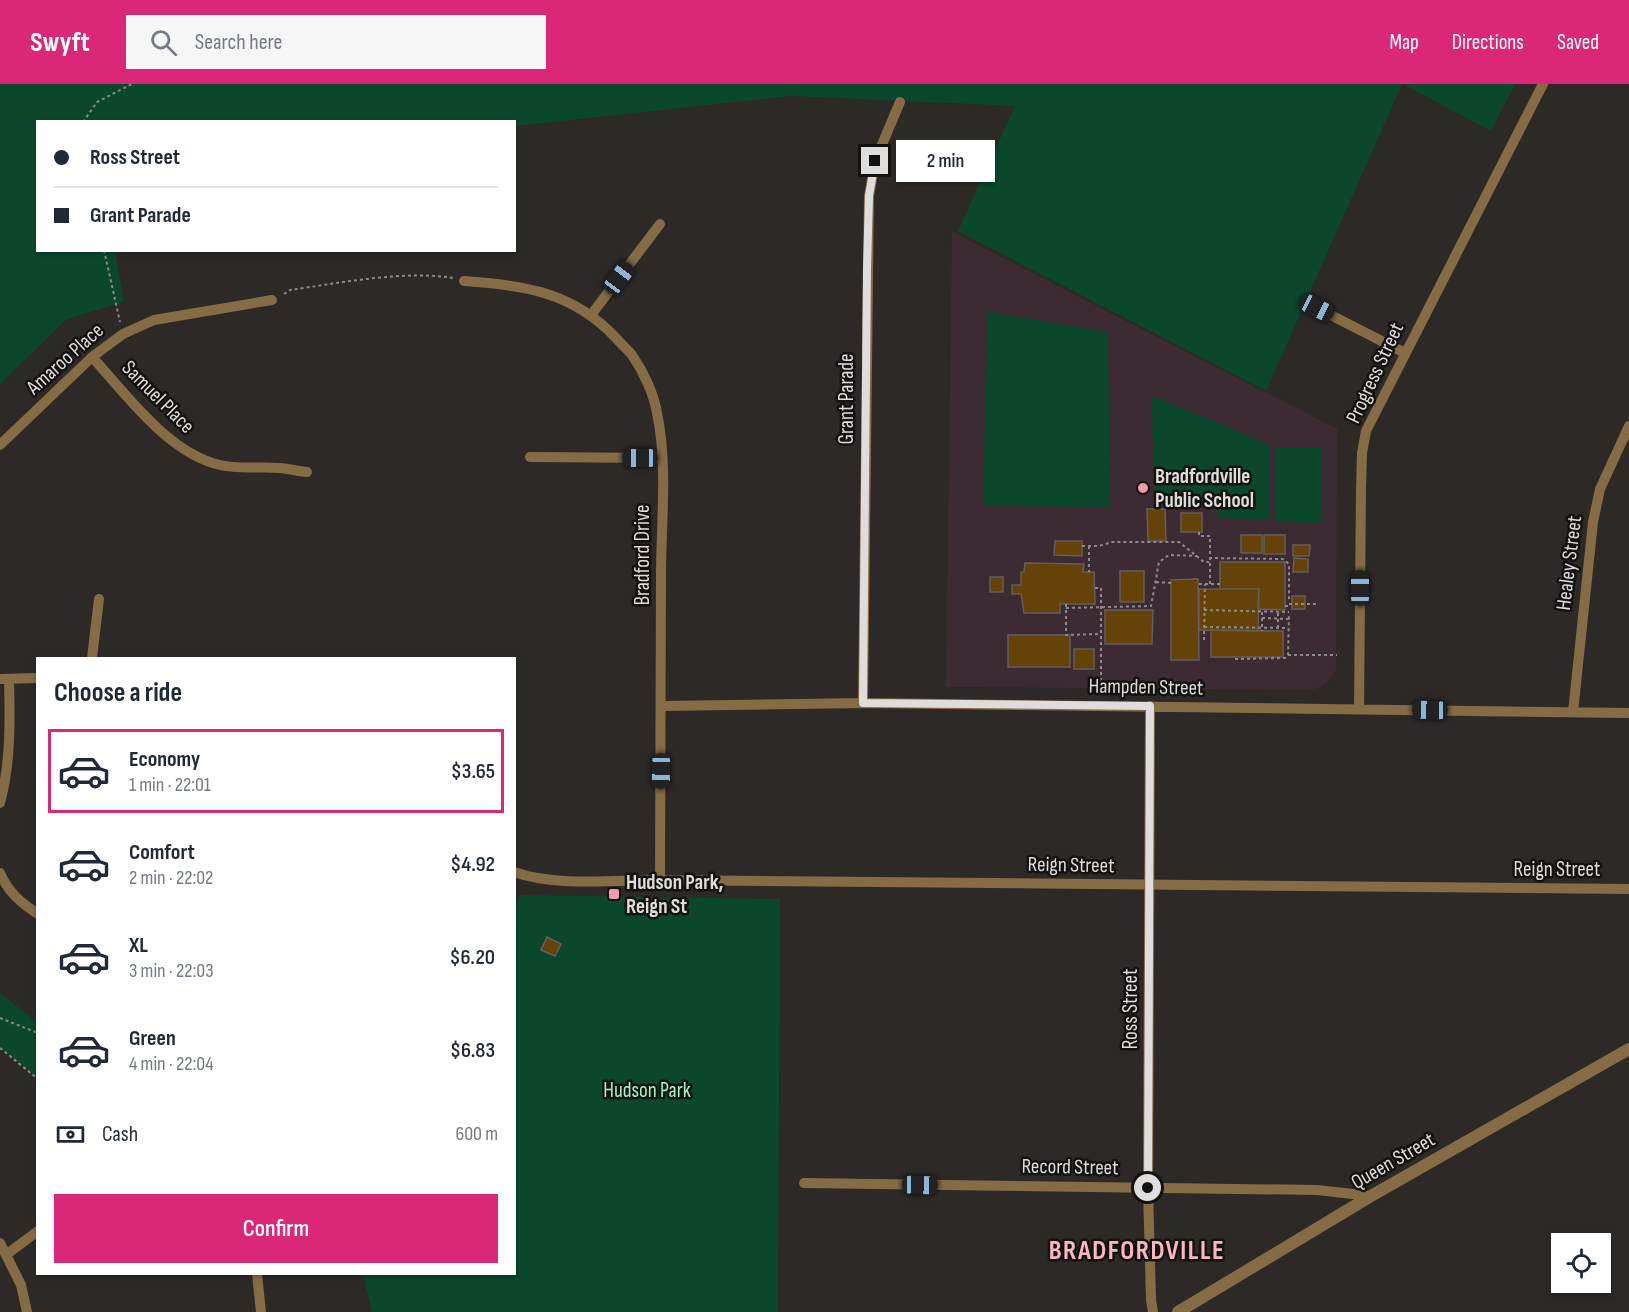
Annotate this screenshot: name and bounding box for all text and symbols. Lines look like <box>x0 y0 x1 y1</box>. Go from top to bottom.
search box <box>126 15 546 69</box>
text: Swyft <box>30 26 90 59</box>
icon: search <box>147 26 180 59</box>
text: Search here <box>195 29 282 56</box>
text: Map <box>1389 30 1419 55</box>
text: Directions <box>1452 30 1524 55</box>
text: Saved <box>1557 30 1599 55</box>
callout: 2 min <box>896 140 995 182</box>
text: Ross Street <box>90 144 180 171</box>
route end <box>861 147 888 174</box>
text: 2 min <box>927 149 964 173</box>
text: Grant Parade <box>90 202 191 229</box>
car <box>601 258 637 298</box>
car <box>1297 292 1337 324</box>
street label: Amaroo Place <box>21 318 109 401</box>
street label: Progress Street <box>1341 319 1409 427</box>
street label: Grant Parade <box>834 354 859 444</box>
street label: Samuel Place <box>116 355 200 439</box>
car <box>622 449 658 467</box>
place label: Bradfordville Public School <box>1155 464 1254 513</box>
marker: Bradfordville Public School <box>1136 481 1150 495</box>
street label: Bradford Drive <box>630 505 655 605</box>
street label: Healey Street <box>1551 514 1587 612</box>
car <box>1351 570 1369 606</box>
street label: Hampden Street <box>1088 674 1204 700</box>
text: Choose a ride <box>54 677 182 709</box>
car <box>1412 701 1448 719</box>
icon: car <box>57 744 111 798</box>
text: Economy <box>129 746 200 773</box>
car <box>652 753 670 789</box>
text: $3.65 <box>451 758 495 785</box>
text: 1 min · 22:01 <box>129 773 211 797</box>
icon: car <box>57 837 111 891</box>
text: Comfort <box>129 839 195 866</box>
text: $4.92 <box>450 851 495 878</box>
street label: Reign Street <box>1027 852 1115 878</box>
street label: Reign Street <box>1514 857 1600 882</box>
text: 2 min · 22:02 <box>129 866 213 890</box>
place label: Hudson Park, Reign St <box>626 870 724 919</box>
marker: Hudson Park, Reign St <box>607 887 621 901</box>
icon: car <box>57 930 111 984</box>
text: XL <box>129 932 148 959</box>
text: $6.20 <box>449 944 495 971</box>
text: 3 min · 22:03 <box>129 959 214 983</box>
street label: Ross Street <box>1118 969 1143 1049</box>
icon: car <box>57 1023 111 1077</box>
text: Green <box>129 1025 176 1052</box>
text: $6.83 <box>450 1037 495 1064</box>
text: 4 min · 22:04 <box>129 1052 214 1076</box>
park label: Hudson Park <box>603 1078 691 1103</box>
icon: cash <box>54 1118 87 1151</box>
text: Cash <box>102 1121 138 1148</box>
text: 600 m <box>455 1122 498 1146</box>
street label: Queen Street <box>1347 1127 1439 1195</box>
street label: Record Street <box>1021 1154 1119 1180</box>
route start <box>1134 1174 1161 1201</box>
car <box>902 1176 938 1194</box>
button: Confirm <box>54 1194 498 1263</box>
map controls <box>1551 1233 1611 1293</box>
button: locate <box>1551 1233 1611 1293</box>
district label: BRADFORDVILLE <box>1049 1235 1225 1267</box>

